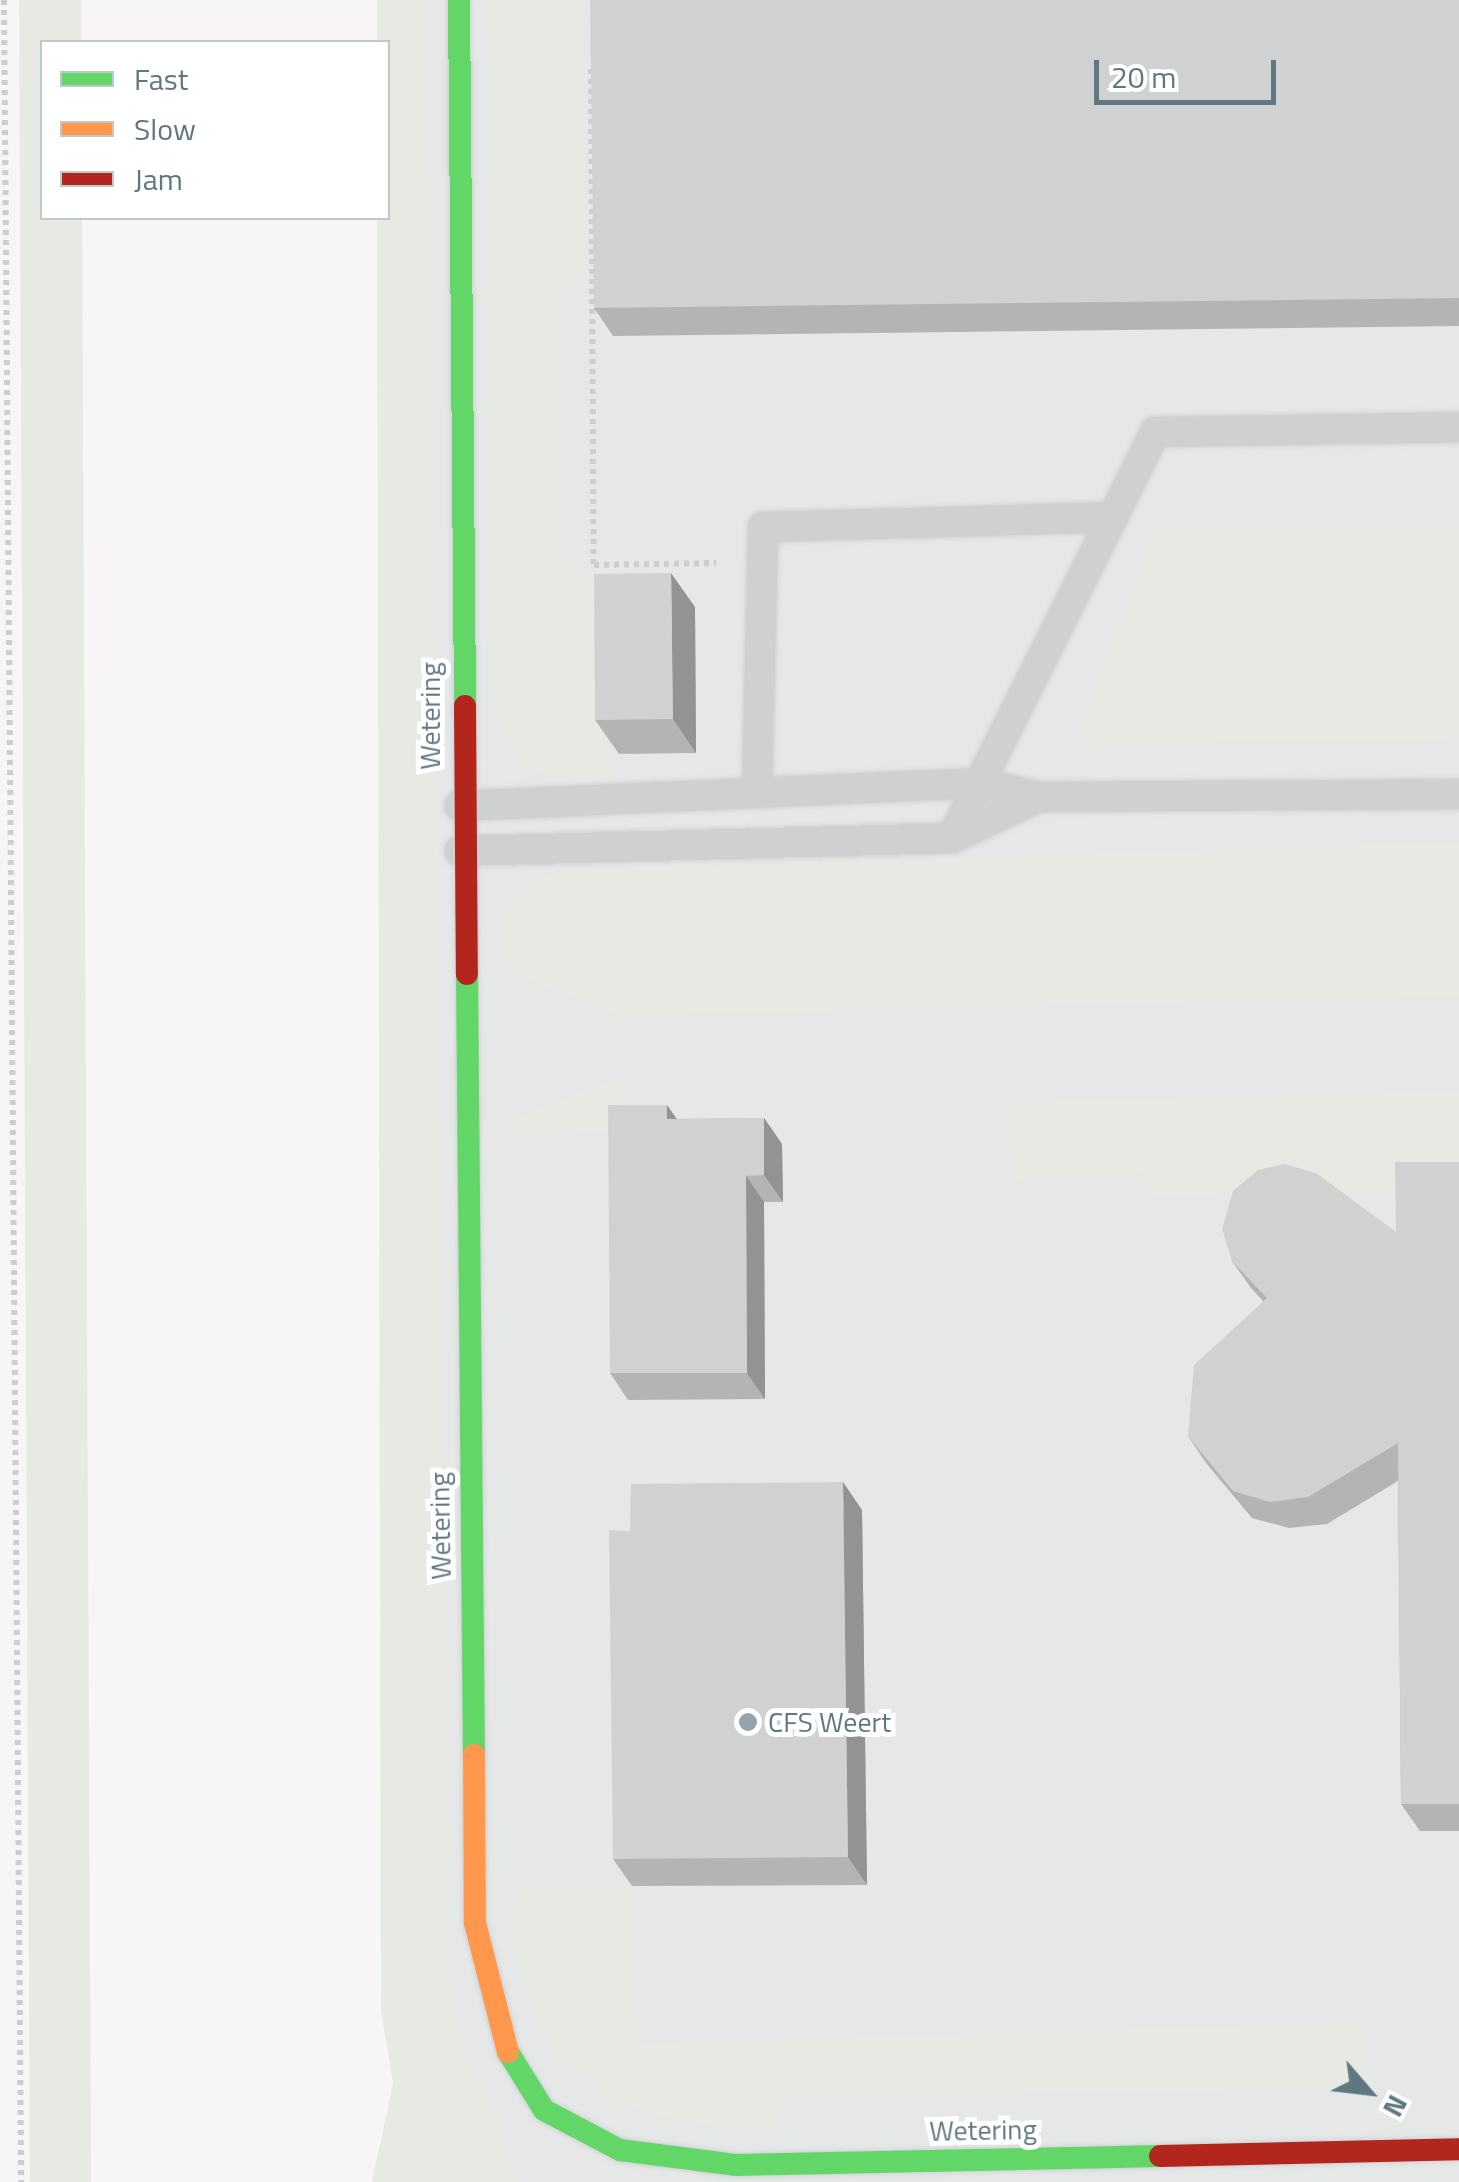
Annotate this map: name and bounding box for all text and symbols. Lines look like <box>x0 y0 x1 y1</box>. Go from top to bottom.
legend <box>40 40 390 220</box>
scale bar <box>1099 40 1282 102</box>
text: 20 m <box>1111 54 1176 100</box>
text: Fast <box>134 56 188 102</box>
text: Slow <box>134 106 196 152</box>
text: Jam <box>134 156 183 202</box>
street label: Wetering <box>413 662 447 770</box>
street label: Wetering <box>422 1472 458 1580</box>
place label: CFS Weert <box>768 1705 891 1739</box>
marker: CFS Weert <box>737 1711 759 1733</box>
north arrow <box>1319 2042 1419 2142</box>
text: N <box>1372 2088 1419 2125</box>
street label: Wetering <box>929 2112 1037 2148</box>

